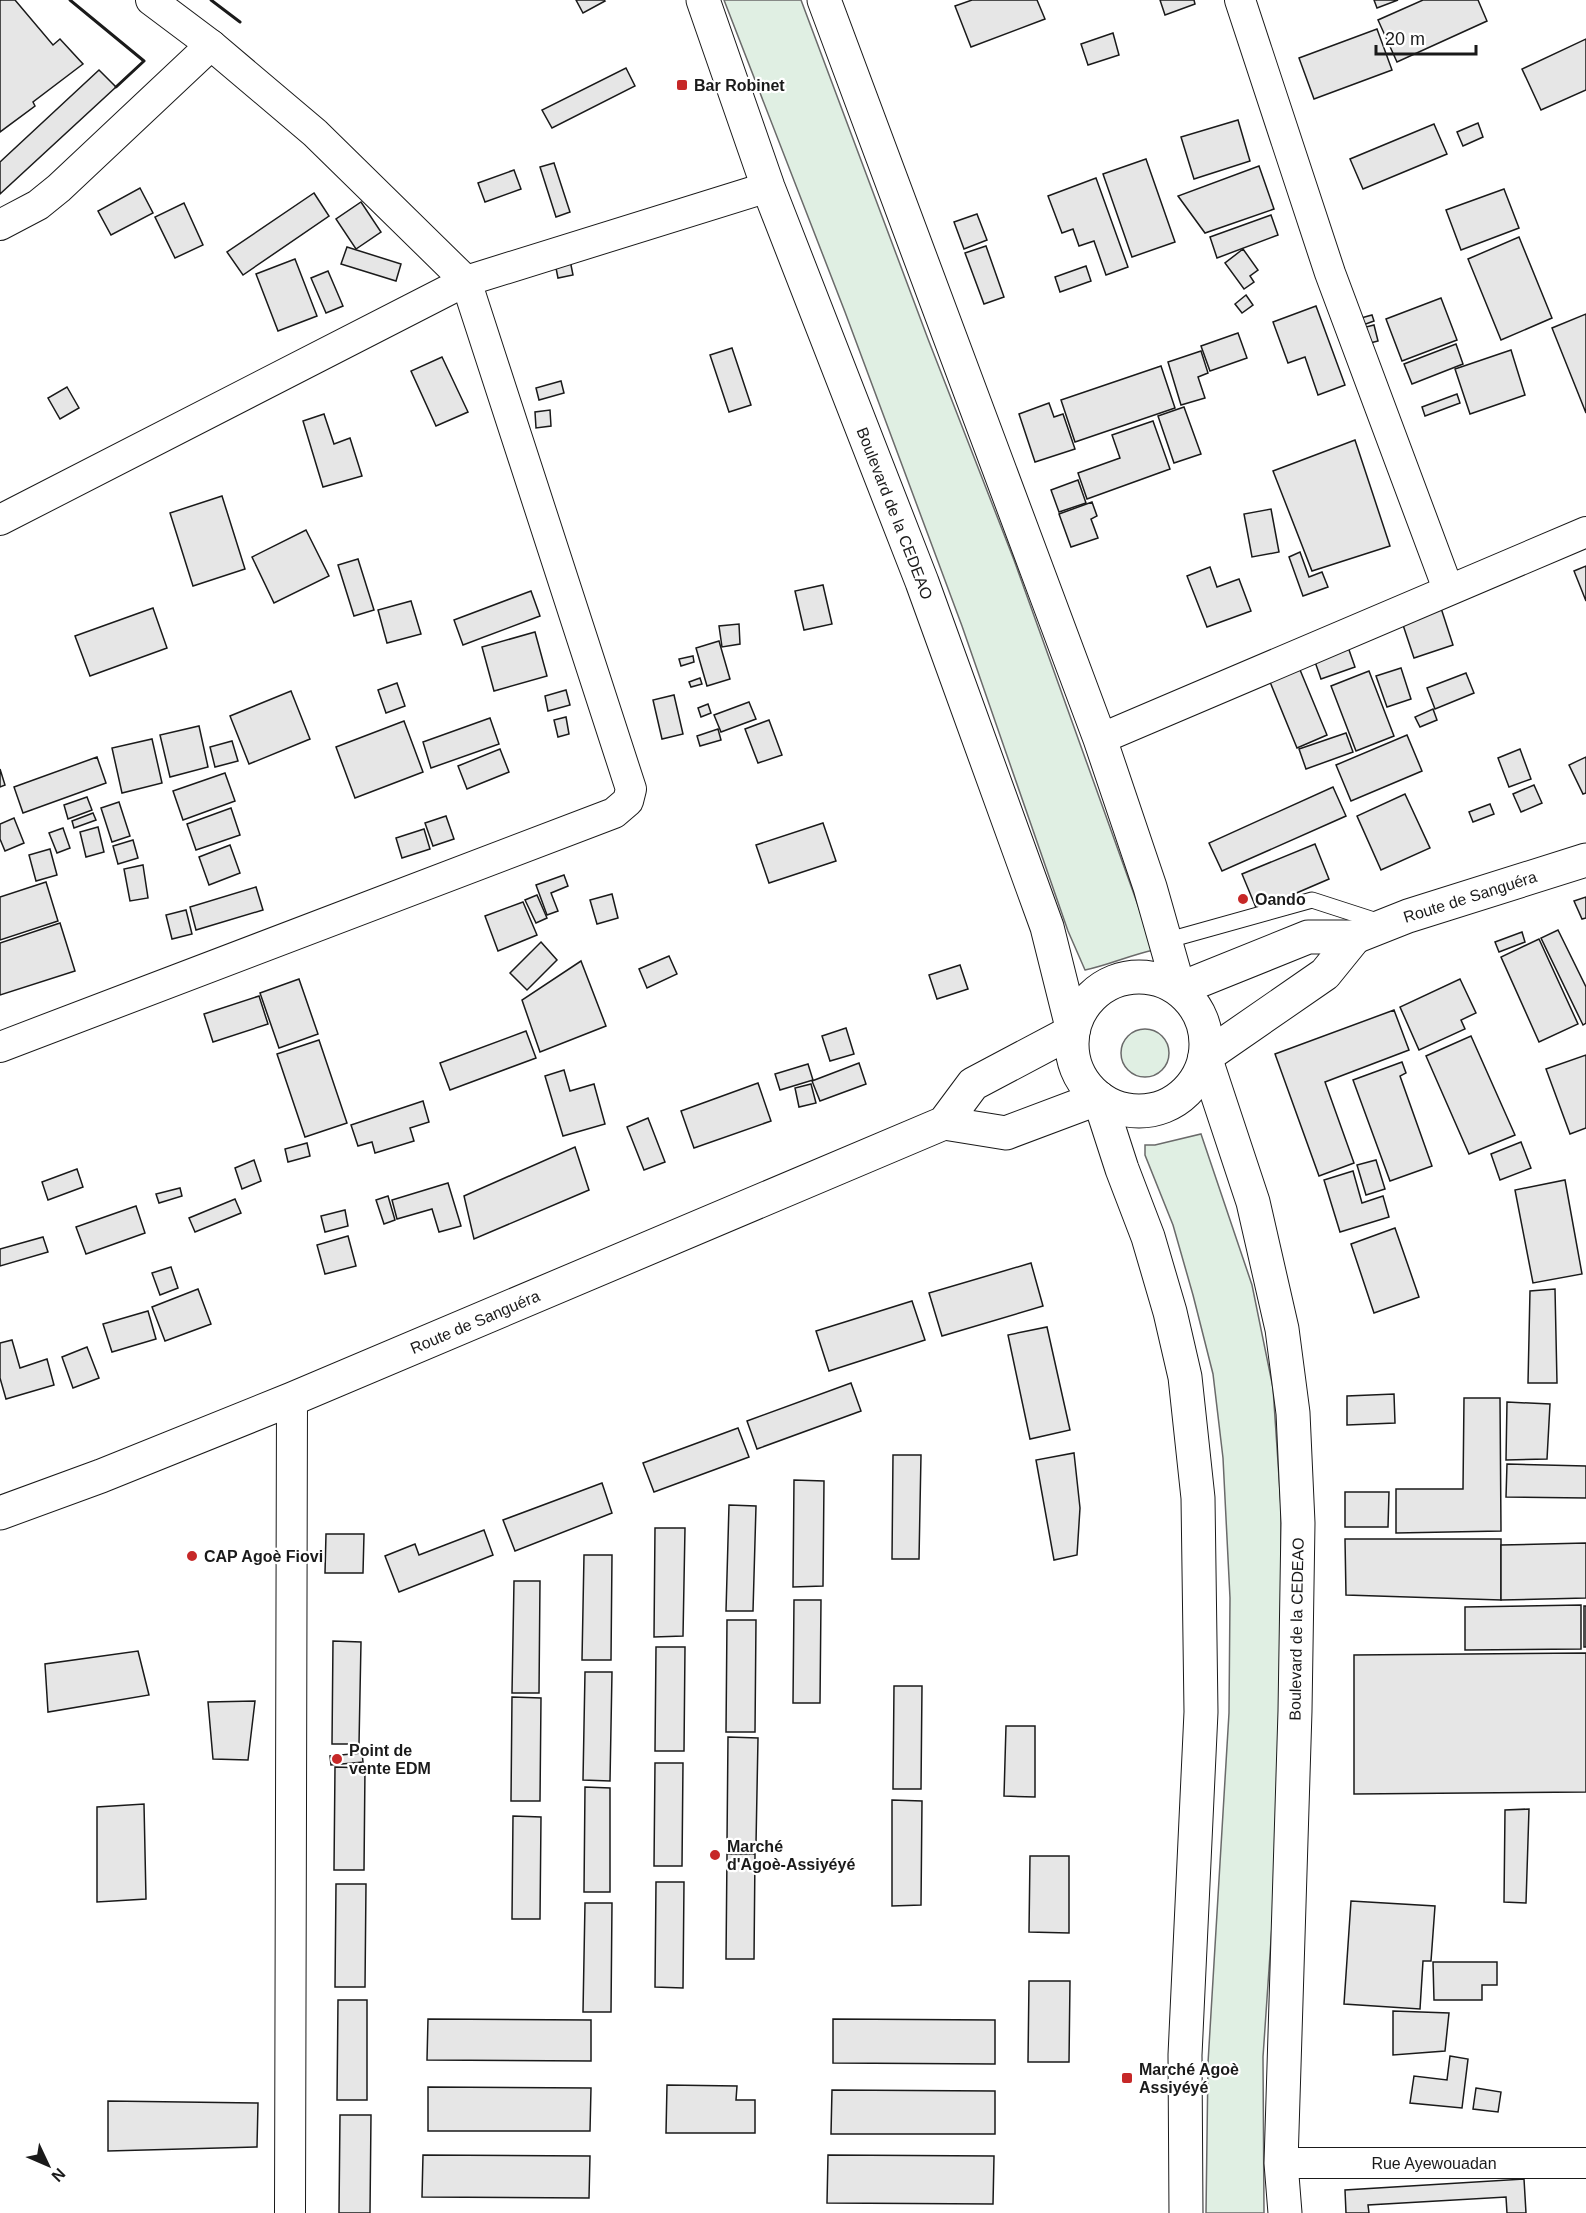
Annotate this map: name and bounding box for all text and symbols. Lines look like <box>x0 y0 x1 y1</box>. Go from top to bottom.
scale bar <box>1376 18 1476 56</box>
text: 20 m <box>1385 29 1425 49</box>
place label: Bar Robinet <box>694 77 785 94</box>
marker: Bar Robinet <box>675 78 689 92</box>
street label: Boulevard de la CEDEAO <box>853 425 936 602</box>
street label: Route de Sanguéra <box>1401 868 1539 926</box>
place label: Oando <box>1255 891 1306 908</box>
marker: Oando <box>1236 892 1250 906</box>
street label: Route de Sanguéra <box>408 1287 542 1357</box>
street label: Boulevard de la CEDEAO <box>1286 1537 1307 1721</box>
place label: CAP Agoè Fiovi <box>204 1548 323 1565</box>
marker: CAP Agoè Fiovi <box>185 1549 199 1563</box>
place label: Point de vente EDM <box>349 1742 431 1777</box>
marker: Point de vente EDM <box>330 1752 344 1766</box>
place label: Marché d'Agoè-Assiyéyé <box>727 1838 855 1873</box>
marker: Marché d'Agoè-Assiyéyé <box>708 1848 722 1862</box>
place label: Marché Agoè Assiyéyé <box>1139 2061 1239 2096</box>
marker: Marché Agoè Assiyéyé <box>1120 2071 1134 2085</box>
north arrow <box>18 2135 78 2195</box>
street label: Rue Ayewouadan <box>1371 2155 1497 2172</box>
text: N <box>48 2165 69 2185</box>

